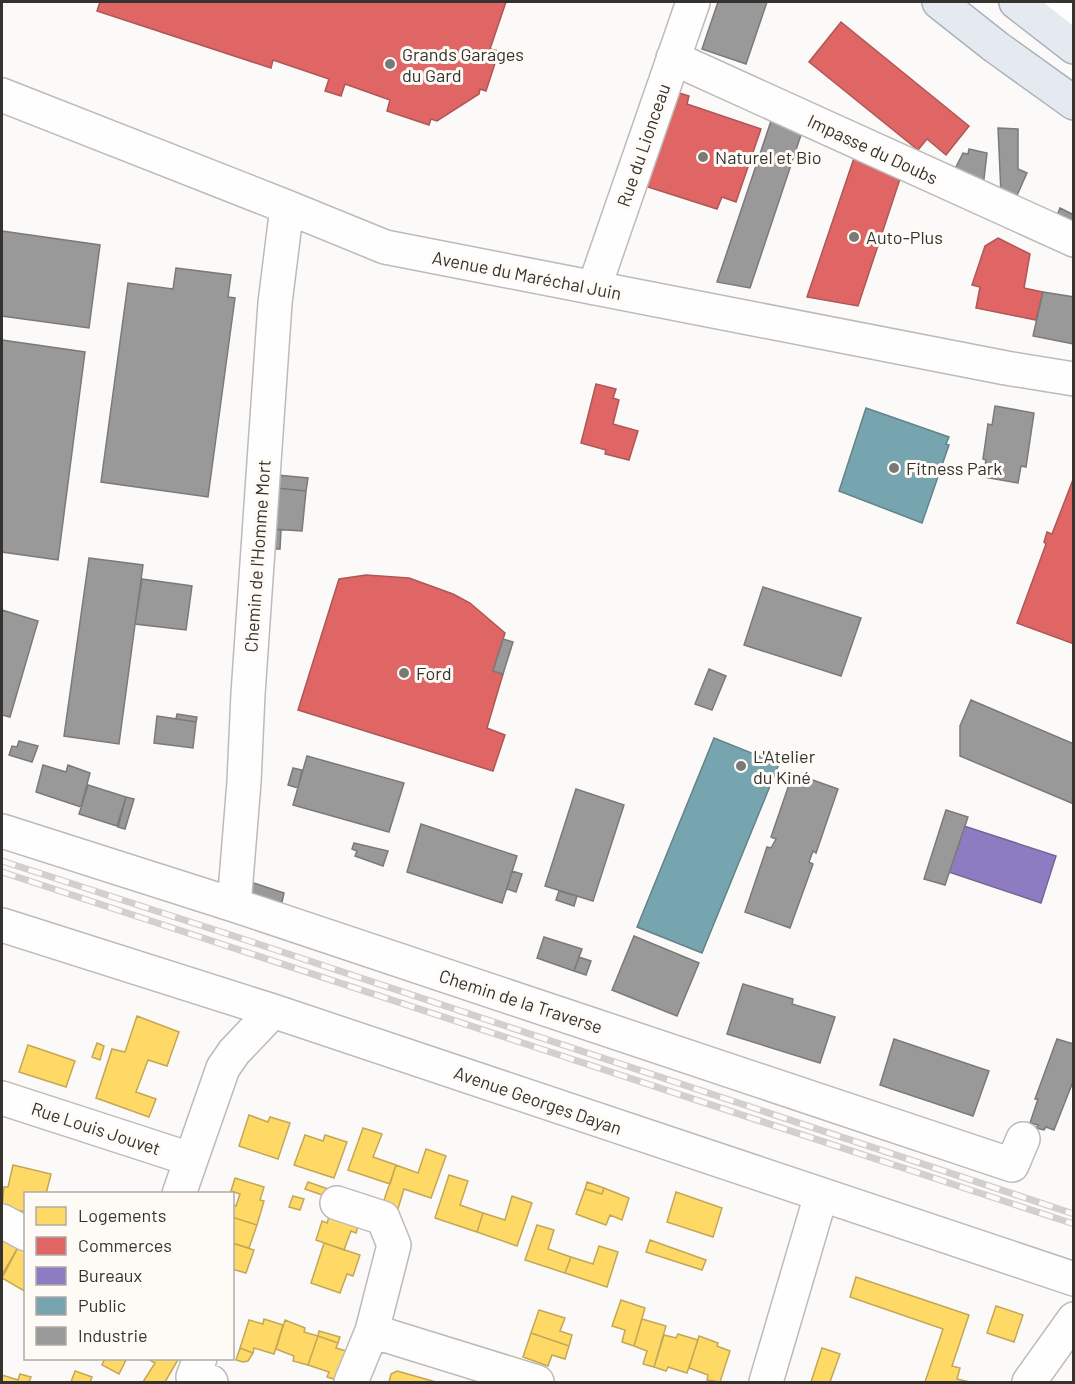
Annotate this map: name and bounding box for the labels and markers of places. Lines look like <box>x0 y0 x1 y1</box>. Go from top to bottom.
place label: Grands Garages du Gard <box>402 43 524 86</box>
marker: Grands Garages du Gard <box>383 57 397 71</box>
place label: Naturel et Bio <box>715 146 822 168</box>
marker: Naturel et Bio <box>696 150 710 164</box>
place label: Auto-Plus <box>866 226 943 248</box>
marker: Auto-Plus <box>847 230 861 244</box>
place label: Fitness Park <box>906 457 1002 479</box>
marker: Fitness Park <box>887 461 901 475</box>
place label: Ford <box>416 662 452 684</box>
marker: Ford <box>397 666 411 680</box>
place label: L'Atelier du Kiné <box>753 745 816 788</box>
marker: L'Atelier du Kiné <box>734 759 748 773</box>

